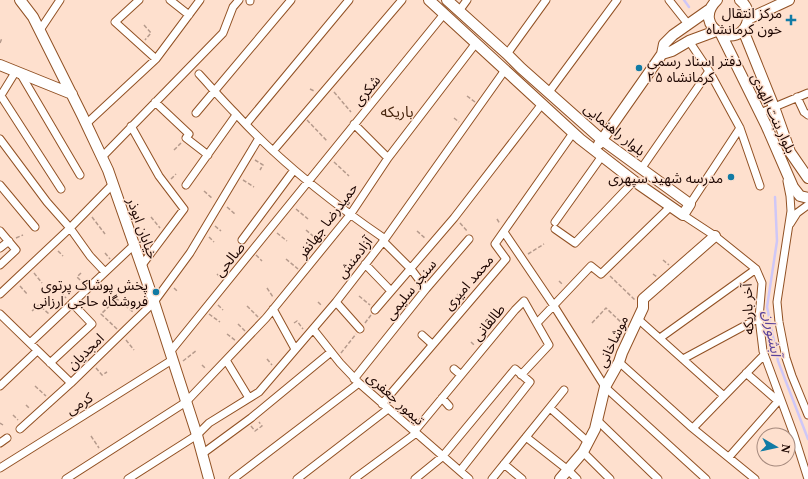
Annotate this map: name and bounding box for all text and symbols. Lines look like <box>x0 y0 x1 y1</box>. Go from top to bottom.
place label: مرکز انتقال خون کرمانشاه <box>706 3 782 38</box>
marker: مرکز انتقال خون کرمانشاه <box>785 14 797 26</box>
place label: دفتر اسناد رسمی ۲۵ کرمانشاه <box>647 51 742 86</box>
marker: دفتر اسناد رسمی ۲۵ کرمانشاه <box>634 63 644 73</box>
street label: بلوار بنت الهدی <box>747 70 801 156</box>
street label: شکری <box>348 71 384 109</box>
street label: بلوار راهنمایی <box>580 98 650 160</box>
district label: باریکه <box>381 101 413 121</box>
place label: مدرسه شهید سپهری <box>608 168 723 188</box>
marker: مدرسه شهید سپهری <box>726 172 736 182</box>
street label: حمیدرضا جهانفر <box>292 178 362 262</box>
street label: خیابان ابوذر <box>123 194 163 261</box>
street label: آزادمنش <box>332 232 377 282</box>
street label: صالحی <box>209 237 249 280</box>
street label: محمد امیری <box>439 250 497 314</box>
street label: سنجر سلیمی <box>380 255 440 323</box>
place label: پخش پوشاک پرتوی فروشگاه حاجی ارزانی <box>33 275 148 310</box>
street label: آخر باریکه <box>737 282 757 335</box>
marker: پخش پوشاک پرتوی فروشگاه حاجی ارزانی <box>151 287 161 297</box>
street label: طالقانی <box>467 300 509 344</box>
water label: آبشوران <box>759 308 788 361</box>
street label: موشاخانی <box>592 312 632 370</box>
street label: امجدیان <box>62 329 108 373</box>
street label: تیمور جعفری <box>363 367 429 429</box>
street label: کرمی <box>62 387 96 419</box>
north arrow <box>756 427 796 467</box>
text: N <box>778 443 794 454</box>

